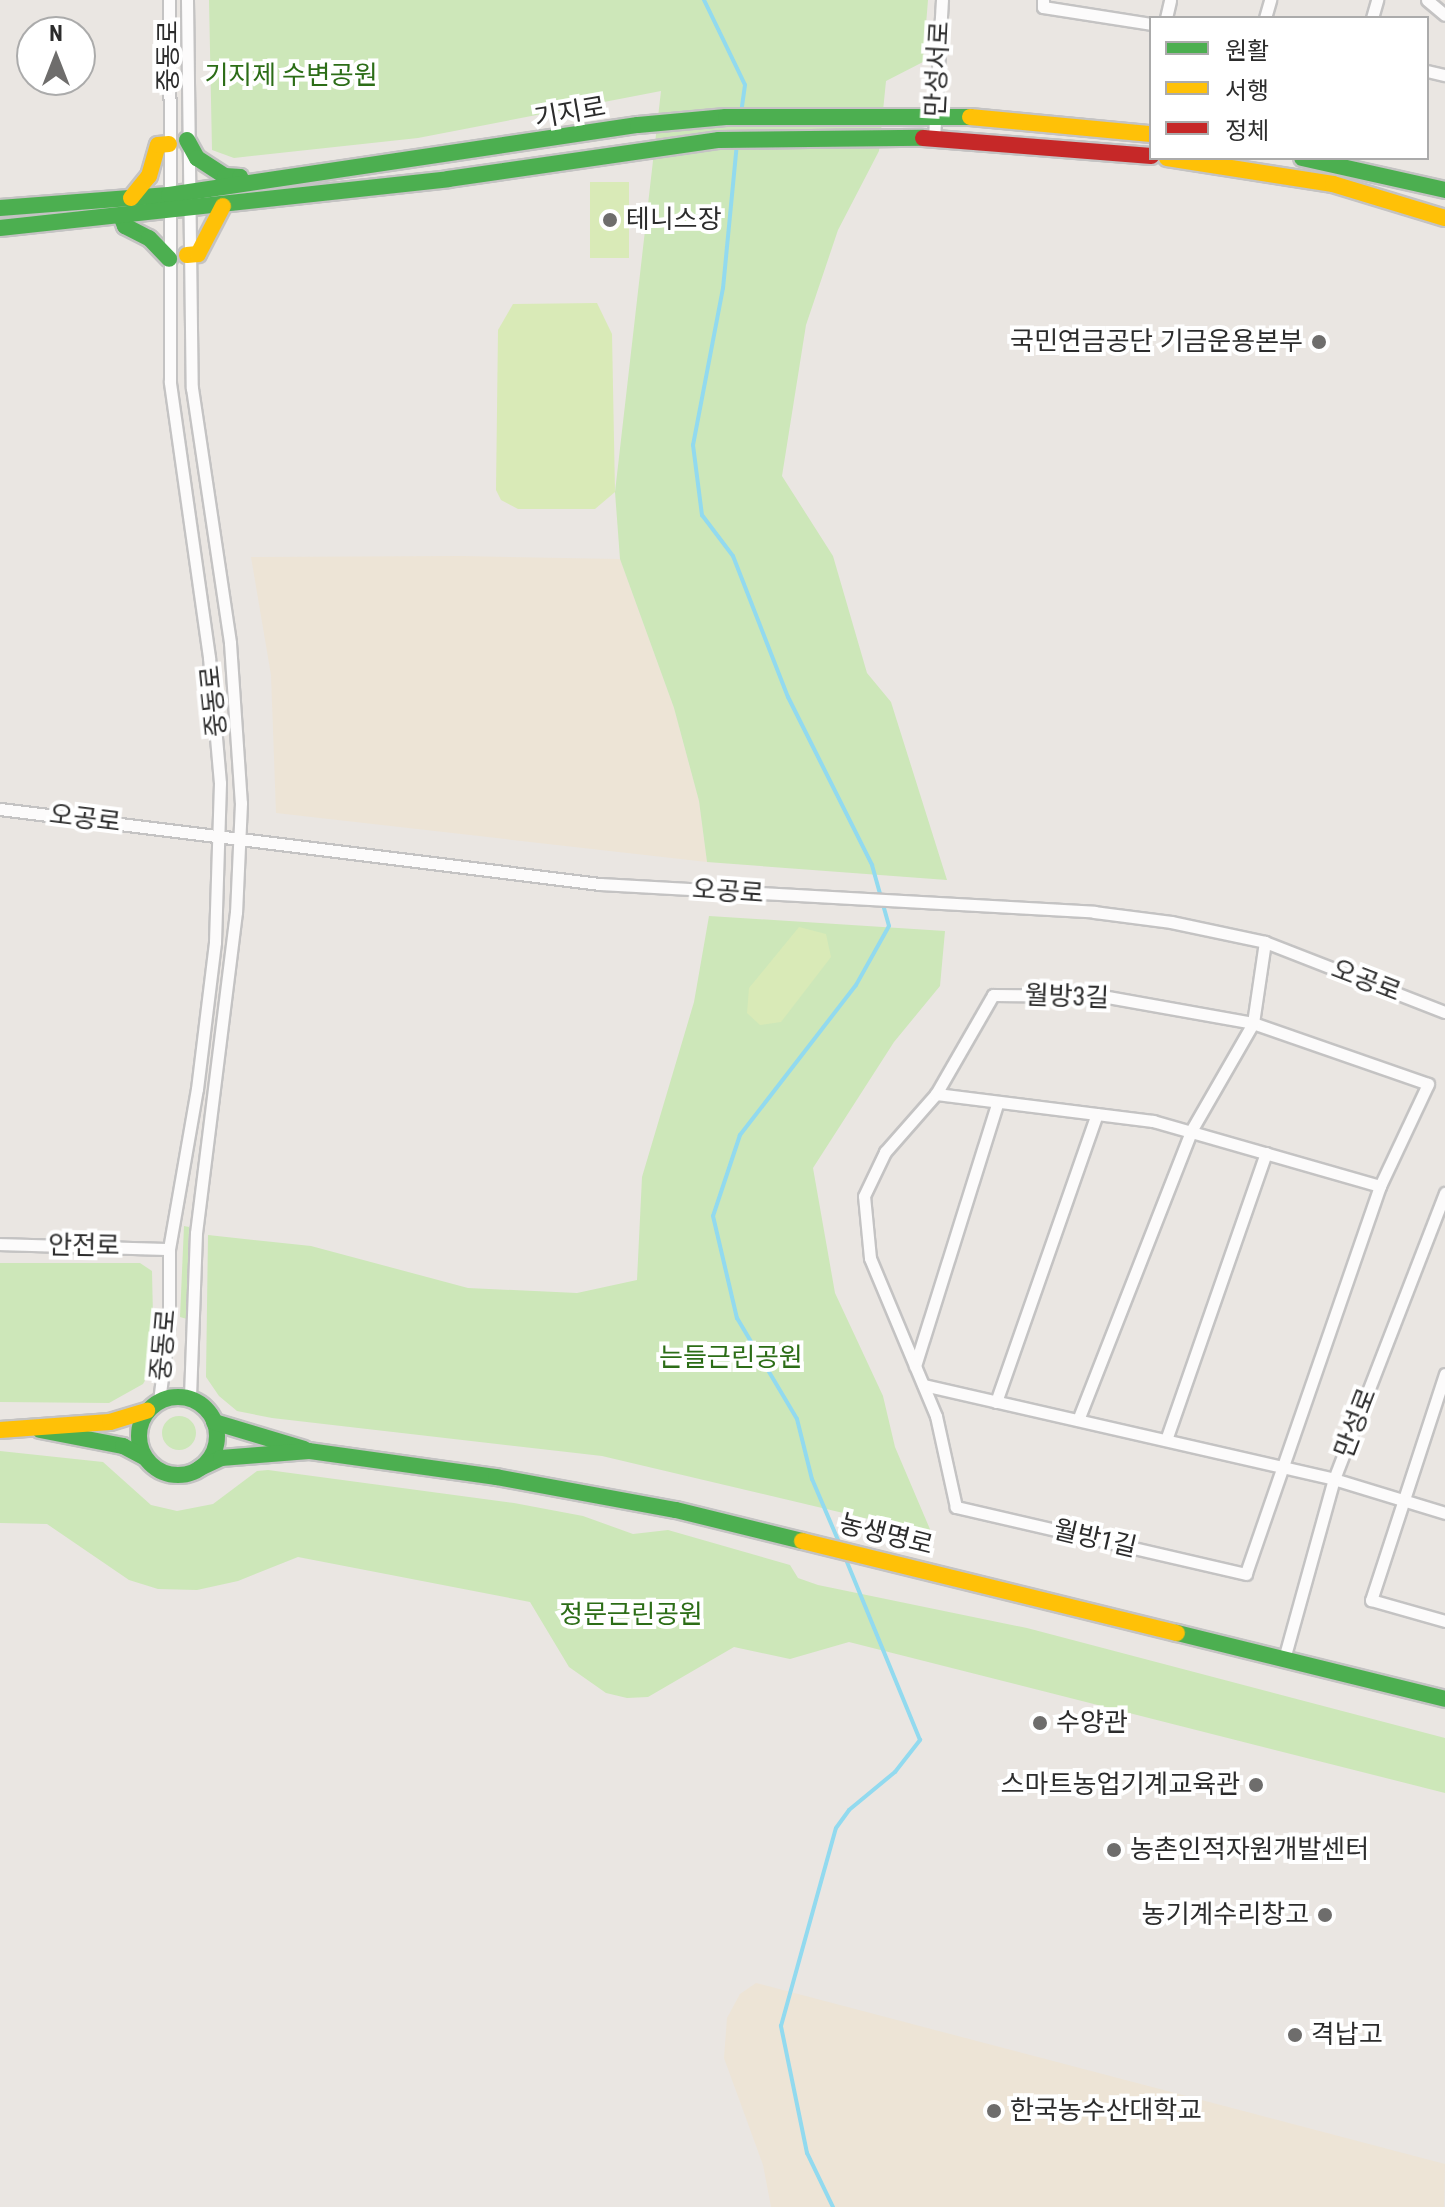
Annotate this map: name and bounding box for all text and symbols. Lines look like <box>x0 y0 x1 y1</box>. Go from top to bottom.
north arrow <box>16 16 96 96</box>
legend <box>1149 16 1429 160</box>
street label: 중동로 <box>153 20 185 92</box>
street label: 만성서로 <box>920 20 956 118</box>
text: N <box>49 21 63 46</box>
text: 원활 <box>1225 37 1269 65</box>
park label: 기지제 수변공원 <box>204 60 378 92</box>
text: 서행 <box>1225 77 1269 105</box>
street label: 기지로 <box>532 91 608 135</box>
text: 정체 <box>1225 117 1269 145</box>
place label: 테니스장 <box>626 204 722 236</box>
marker: 테니스장 <box>601 211 619 229</box>
place label: 국민연금공단 기금운용본부 <box>1010 326 1303 358</box>
marker: 국민연금공단 기금운용본부 <box>1310 333 1328 351</box>
street label: 중동로 <box>195 664 233 738</box>
street label: 오공로 <box>47 799 123 839</box>
street label: 오공로 <box>691 874 765 910</box>
street label: 오공로 <box>1327 954 1405 1008</box>
street label: 월방3길 <box>1024 980 1110 1014</box>
street label: 안전로 <box>48 1230 120 1262</box>
street label: 중동로 <box>145 1308 183 1382</box>
park label: 는들근린공원 <box>659 1342 803 1374</box>
street label: 만성로 <box>1329 1384 1383 1462</box>
street label: 농생명로 <box>836 1508 936 1562</box>
street label: 월방1길 <box>1050 1514 1140 1564</box>
park label: 정문근린공원 <box>559 1599 703 1631</box>
place label: 수양관 <box>1056 1707 1128 1739</box>
marker: 수양관 <box>1031 1714 1049 1732</box>
place label: 스마트농업기계교육관 <box>1001 1769 1240 1801</box>
marker: 스마트농업기계교육관 <box>1247 1776 1265 1794</box>
place label: 농촌인적자원개발센터 <box>1130 1834 1369 1866</box>
marker: 농촌인적자원개발센터 <box>1105 1841 1123 1859</box>
place label: 농기계수리창고 <box>1142 1899 1309 1931</box>
marker: 농기계수리창고 <box>1316 1906 1334 1924</box>
place label: 격납고 <box>1311 2019 1383 2051</box>
marker: 격납고 <box>1286 2026 1304 2044</box>
place label: 한국농수산대학교 <box>1010 2095 1201 2127</box>
marker: 한국농수산대학교 <box>985 2102 1003 2120</box>

